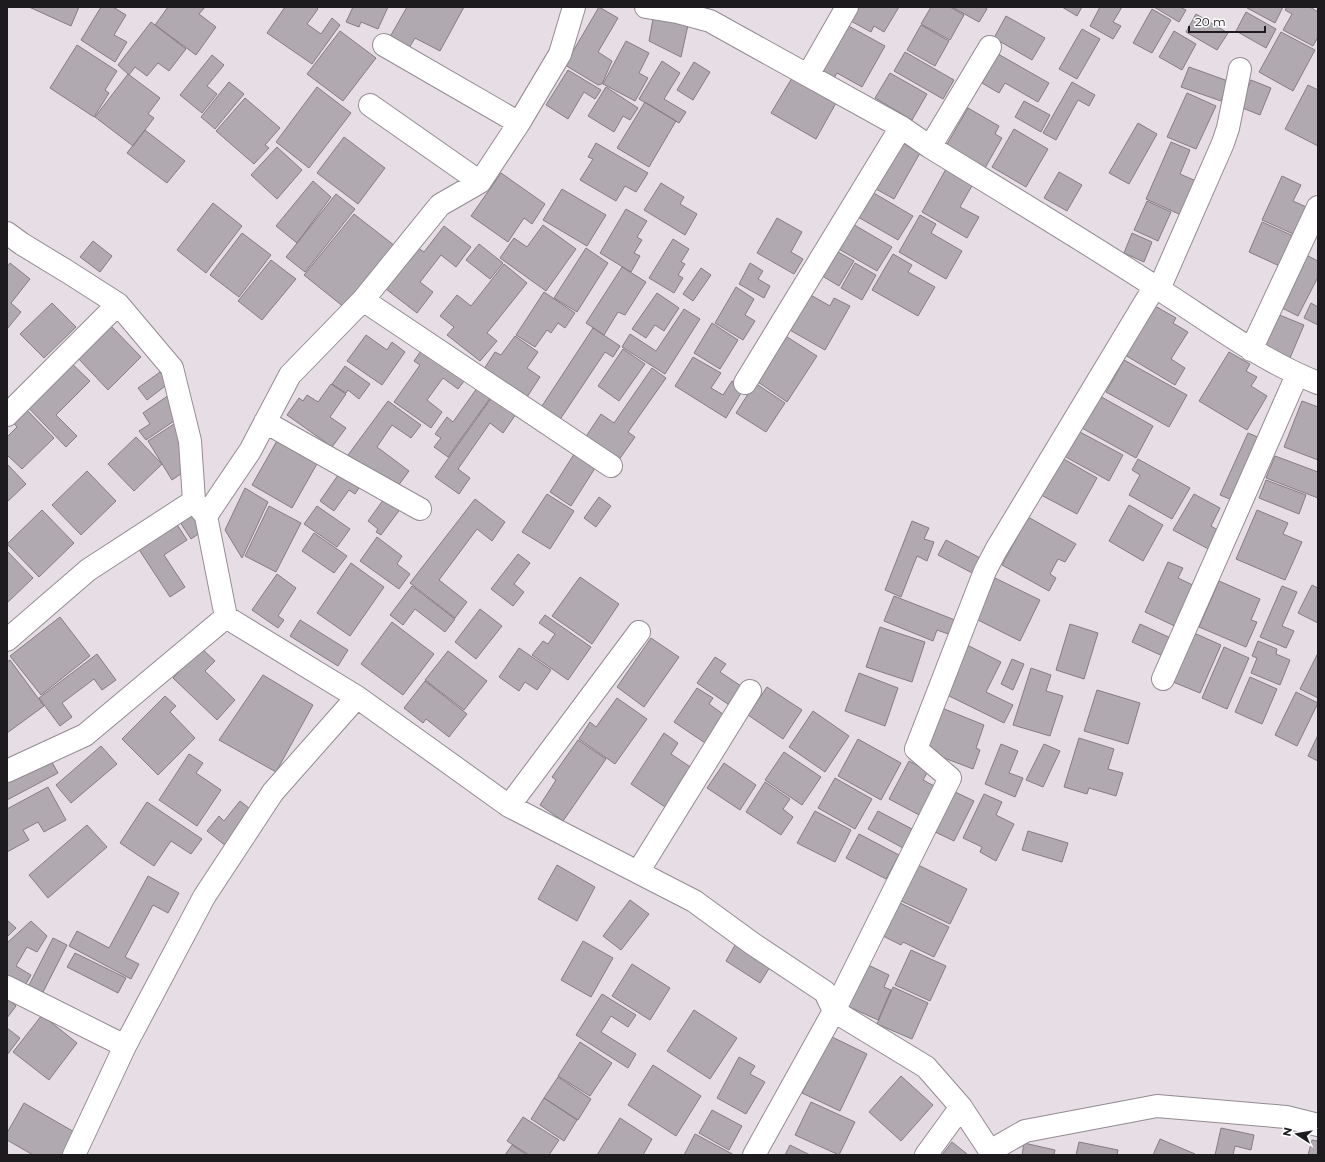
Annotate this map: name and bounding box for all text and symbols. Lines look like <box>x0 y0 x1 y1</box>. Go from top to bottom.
scale bar <box>1189 8 1265 34</box>
text: 20 m <box>1195 14 1226 29</box>
north arrow <box>1277 1114 1317 1154</box>
text: N <box>1279 1126 1295 1138</box>

